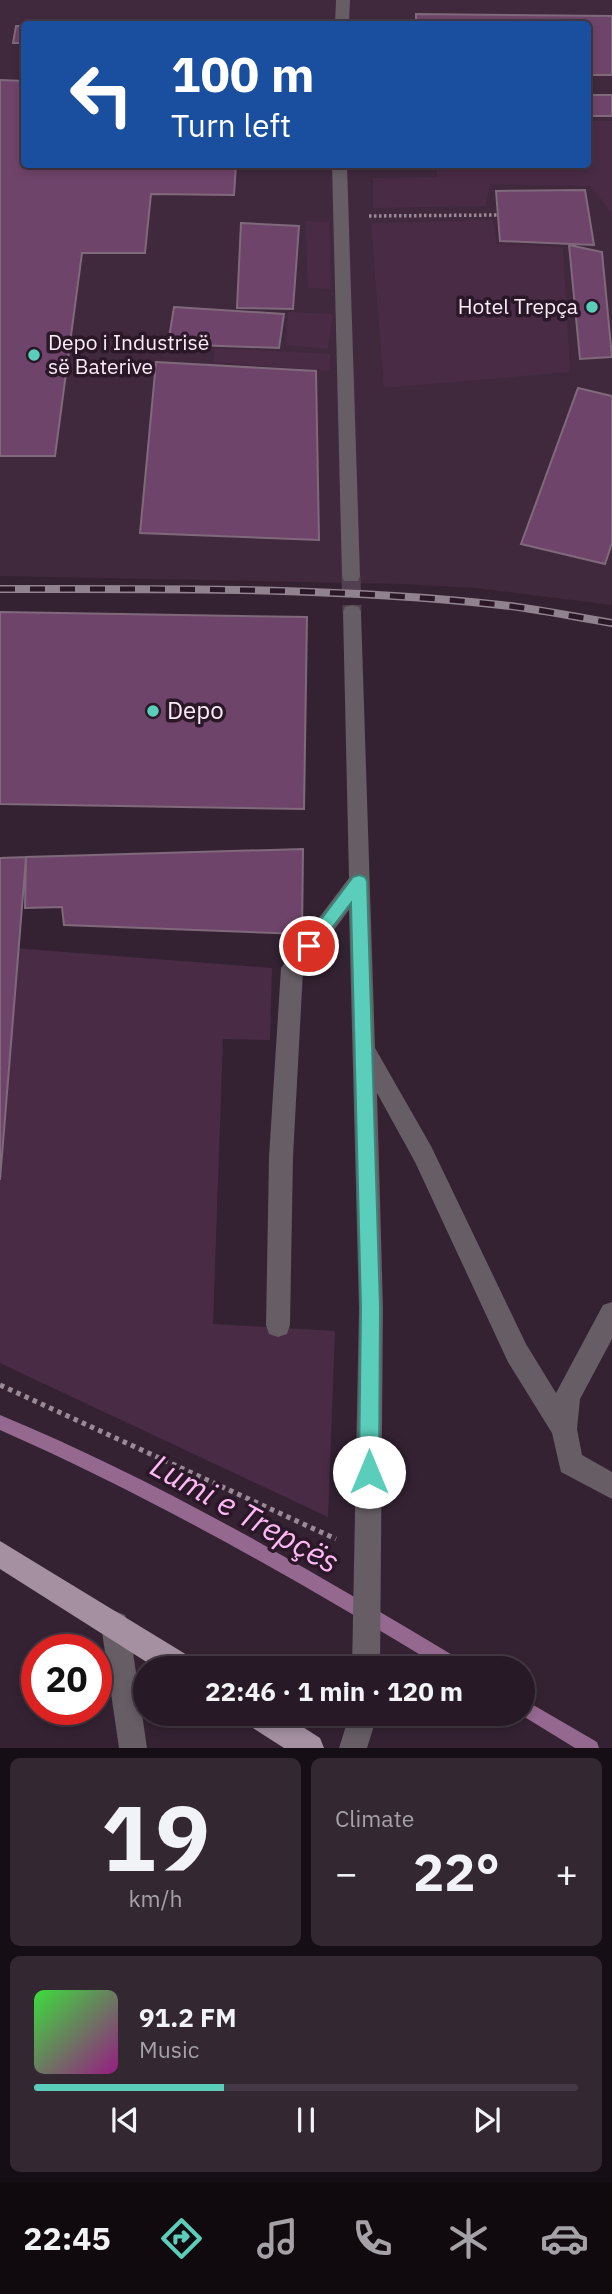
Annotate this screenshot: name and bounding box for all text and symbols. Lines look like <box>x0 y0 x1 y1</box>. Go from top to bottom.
text: 100 m <box>171 42 315 105</box>
icon: left <box>56 49 147 140</box>
text: Turn left <box>171 104 291 146</box>
place label: Hotel Trepça <box>458 292 578 320</box>
marker: Hotel Trepça <box>584 299 600 315</box>
place label: Depo i Industrisë së Baterive <box>48 328 209 380</box>
marker: Depo i Industrisë së Baterive <box>26 347 42 363</box>
place label: Depo <box>167 694 224 726</box>
marker: Depo <box>145 703 161 719</box>
pin <box>279 916 339 976</box>
icon: arrive <box>290 927 328 965</box>
position arrow <box>332 1435 406 1509</box>
water label: Lumi e Trepçës <box>144 1444 347 1582</box>
speed limit sign: 20 <box>21 1634 112 1725</box>
text: 22:46 · 1 min · 120 m <box>205 1674 463 1708</box>
text: 19 <box>101 1778 210 1896</box>
text: Climate <box>335 1803 414 1833</box>
text: 22° <box>413 1838 500 1905</box>
text: − <box>335 1848 358 1897</box>
text: + <box>555 1848 578 1897</box>
text: km/h <box>128 1883 183 1913</box>
text: 91.2 FM <box>139 2000 237 2034</box>
text: Music <box>139 2034 199 2064</box>
icon: previous <box>106 2101 144 2139</box>
icon: pause <box>287 2101 325 2139</box>
icon: next <box>468 2101 506 2139</box>
icon: directions <box>157 2214 206 2263</box>
icon: music <box>253 2214 302 2263</box>
icon: phone <box>348 2214 397 2263</box>
icon: climate <box>444 2214 493 2263</box>
icon: car <box>540 2214 589 2263</box>
text: 22:45 <box>23 2217 111 2259</box>

